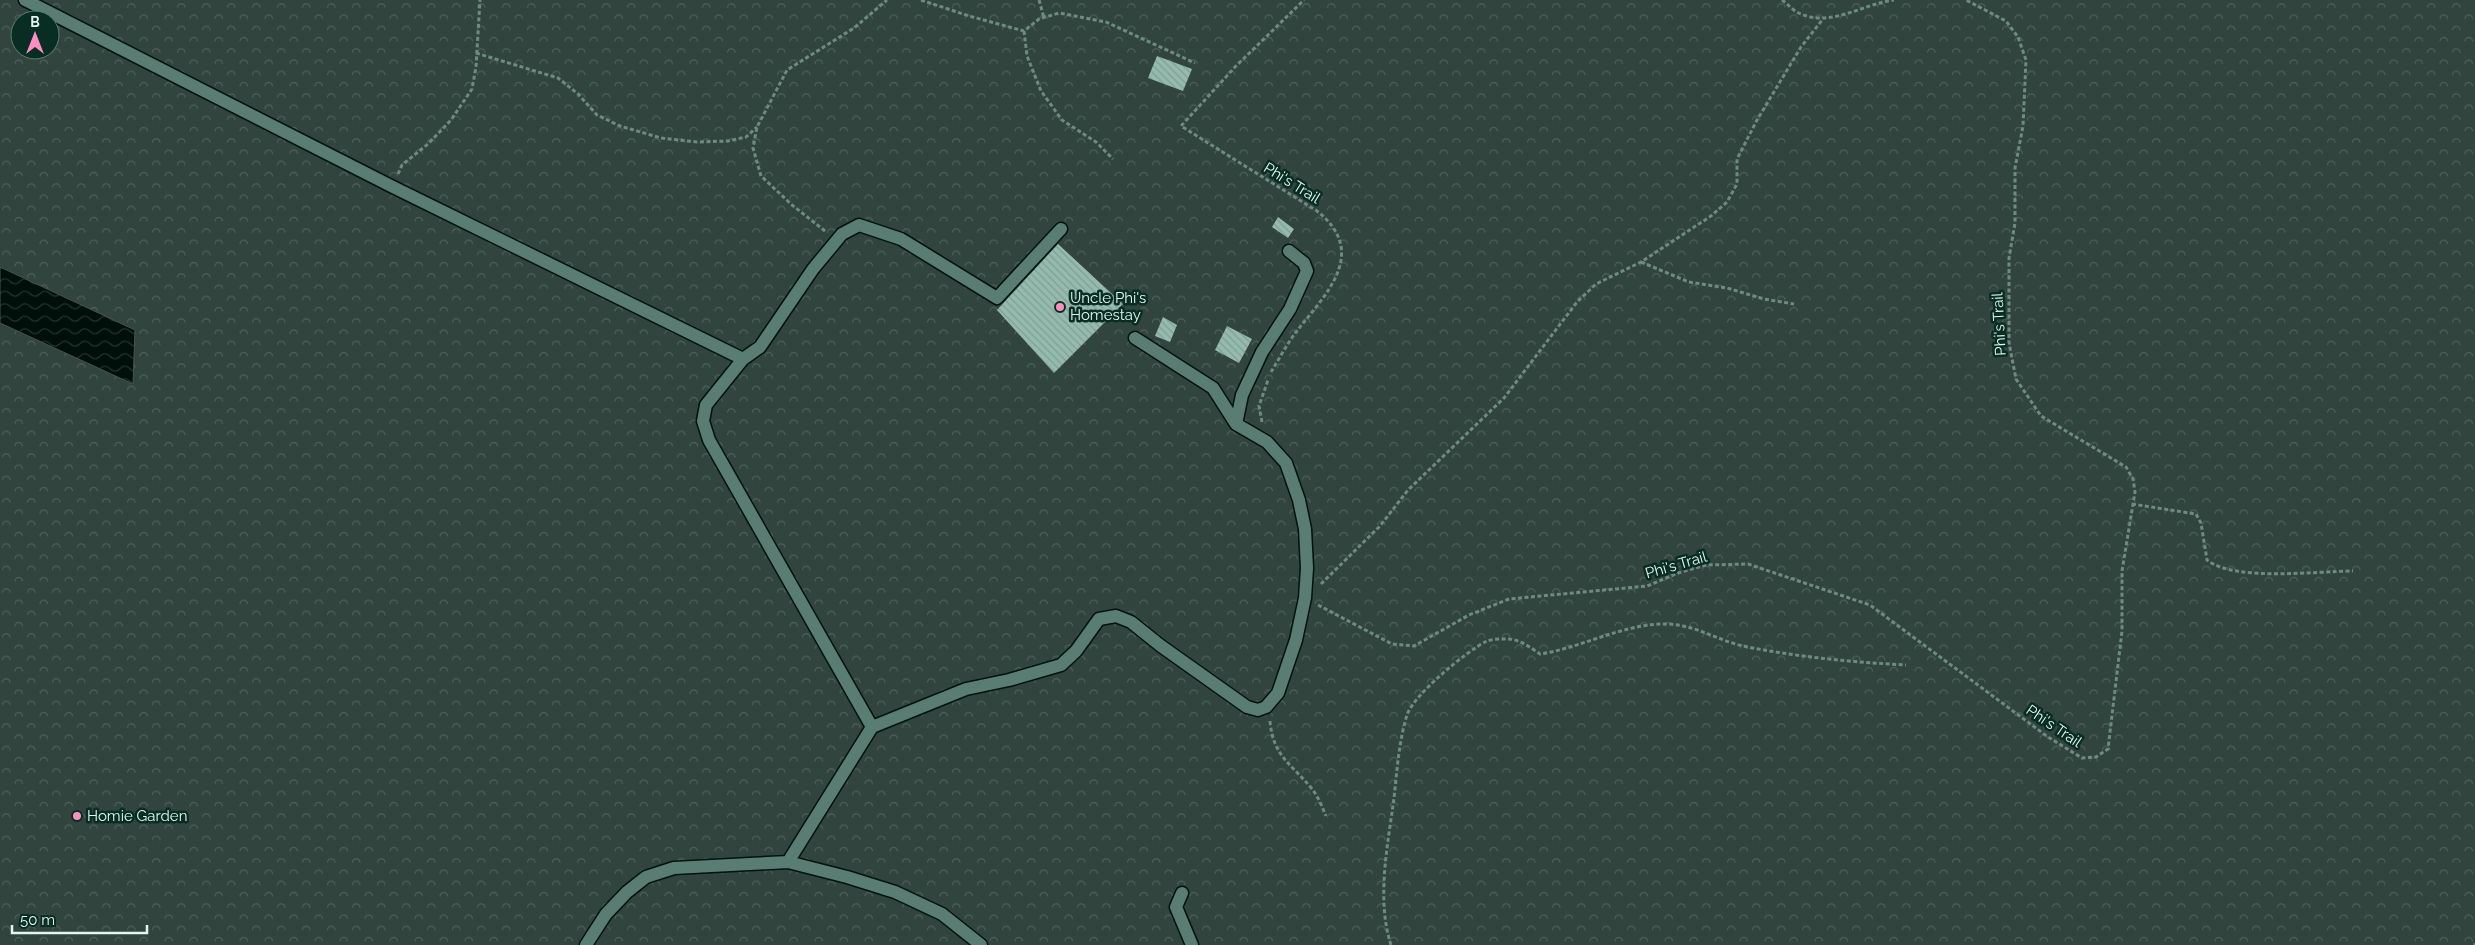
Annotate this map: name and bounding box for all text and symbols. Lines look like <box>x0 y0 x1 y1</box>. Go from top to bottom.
north arrow <box>10 10 60 60</box>
text: B <box>30 14 40 30</box>
street label: Phi's Trail <box>1260 159 1324 208</box>
place label: Uncle Phi's Homestay <box>1070 289 1146 324</box>
street label: Phi's Trail <box>1988 291 2010 356</box>
marker: Uncle Phi's Homestay <box>1054 301 1066 313</box>
street label: Phi's Trail <box>1643 547 1710 582</box>
street label: Phi's Trail <box>2023 701 2086 752</box>
place label: Homie Garden <box>87 807 187 825</box>
marker: Homie Garden <box>71 810 83 822</box>
scale bar <box>12 902 148 934</box>
text: 50 m <box>20 911 55 929</box>

